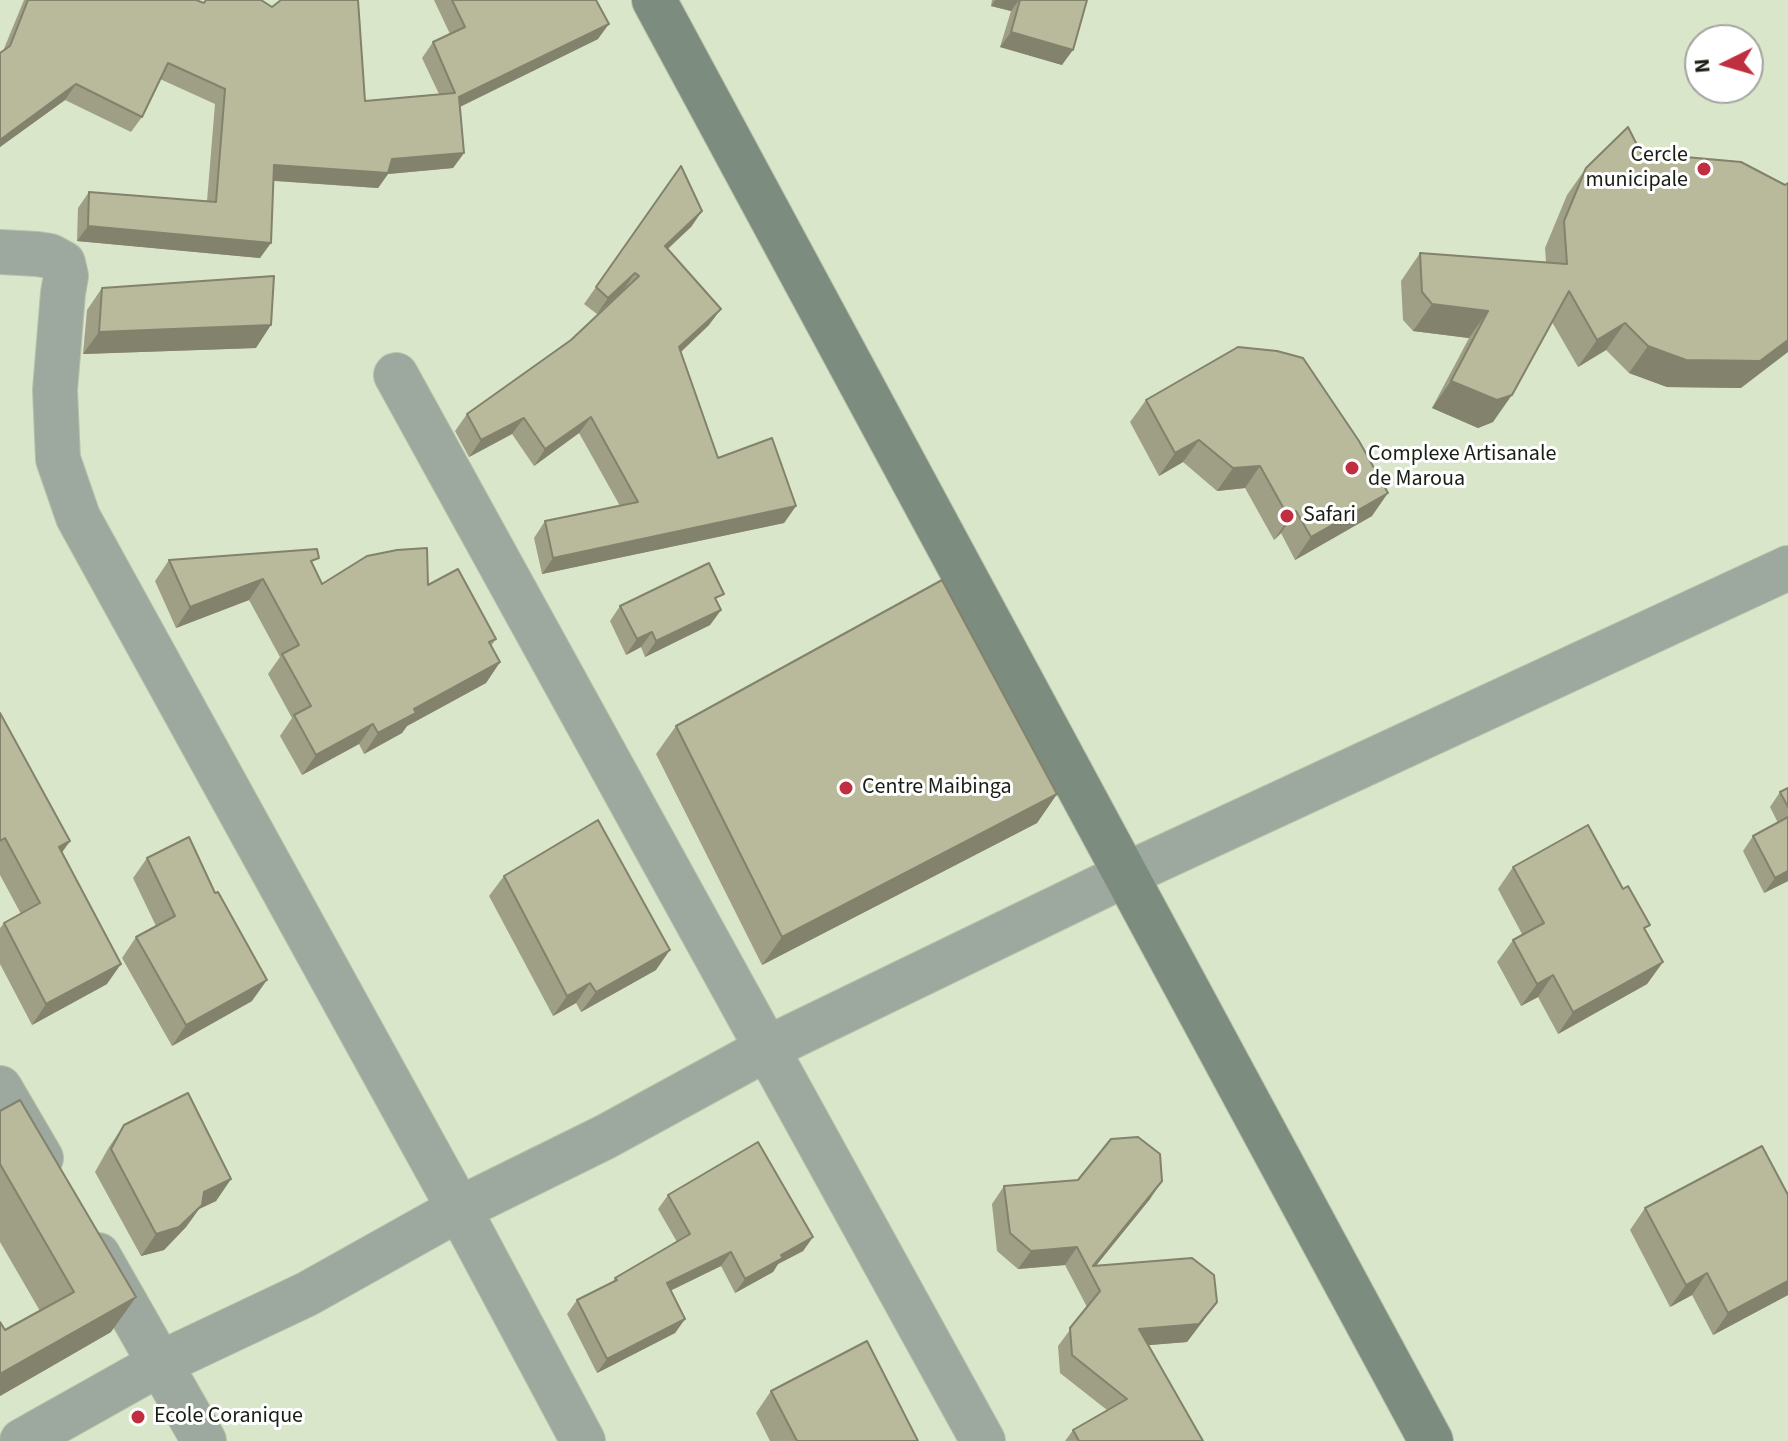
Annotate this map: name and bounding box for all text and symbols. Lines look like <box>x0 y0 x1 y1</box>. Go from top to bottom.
north arrow <box>1684 24 1764 104</box>
text: N <box>1686 57 1719 75</box>
place label: Cercle municipale <box>1585 143 1688 194</box>
marker: Cercle municipale <box>1695 160 1713 178</box>
place label: Complexe Artisanale de Maroua <box>1368 442 1556 494</box>
marker: Complexe Artisanale de Maroua <box>1343 459 1361 477</box>
place label: Safari <box>1303 503 1356 529</box>
marker: Safari <box>1278 507 1296 525</box>
place label: Centre Maibinga <box>862 775 1012 801</box>
marker: Centre Maibinga <box>837 779 855 797</box>
place label: Ecole Coranique <box>154 1404 303 1430</box>
marker: Ecole Coranique <box>129 1408 147 1426</box>

